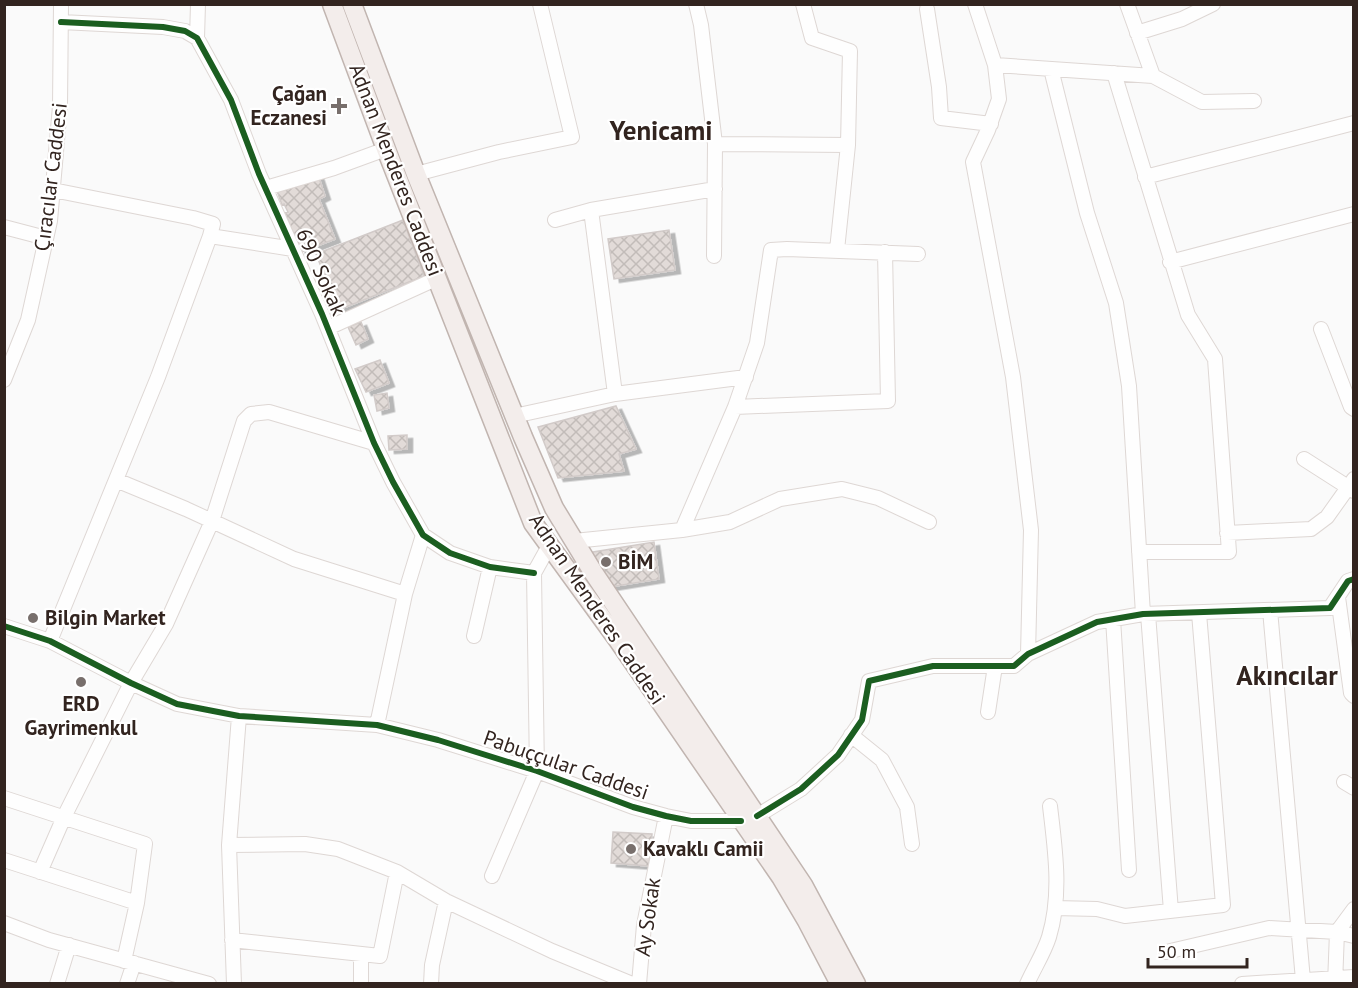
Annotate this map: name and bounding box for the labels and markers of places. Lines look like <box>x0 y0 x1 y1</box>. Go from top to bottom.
place label: Çağan Eczanesi <box>250 80 327 131</box>
marker: Çağan Eczanesi <box>332 99 346 113</box>
place label: BİM <box>618 548 653 575</box>
marker: BİM <box>599 555 613 569</box>
place label: Bilgin Market <box>45 604 166 631</box>
marker: Bilgin Market <box>26 611 40 625</box>
marker: ERD Gayrimenkul <box>74 675 88 689</box>
place label: ERD Gayrimenkul <box>24 690 138 741</box>
place label: Kavaklı Camii <box>643 835 764 862</box>
marker: Kavaklı Camii <box>624 842 638 856</box>

